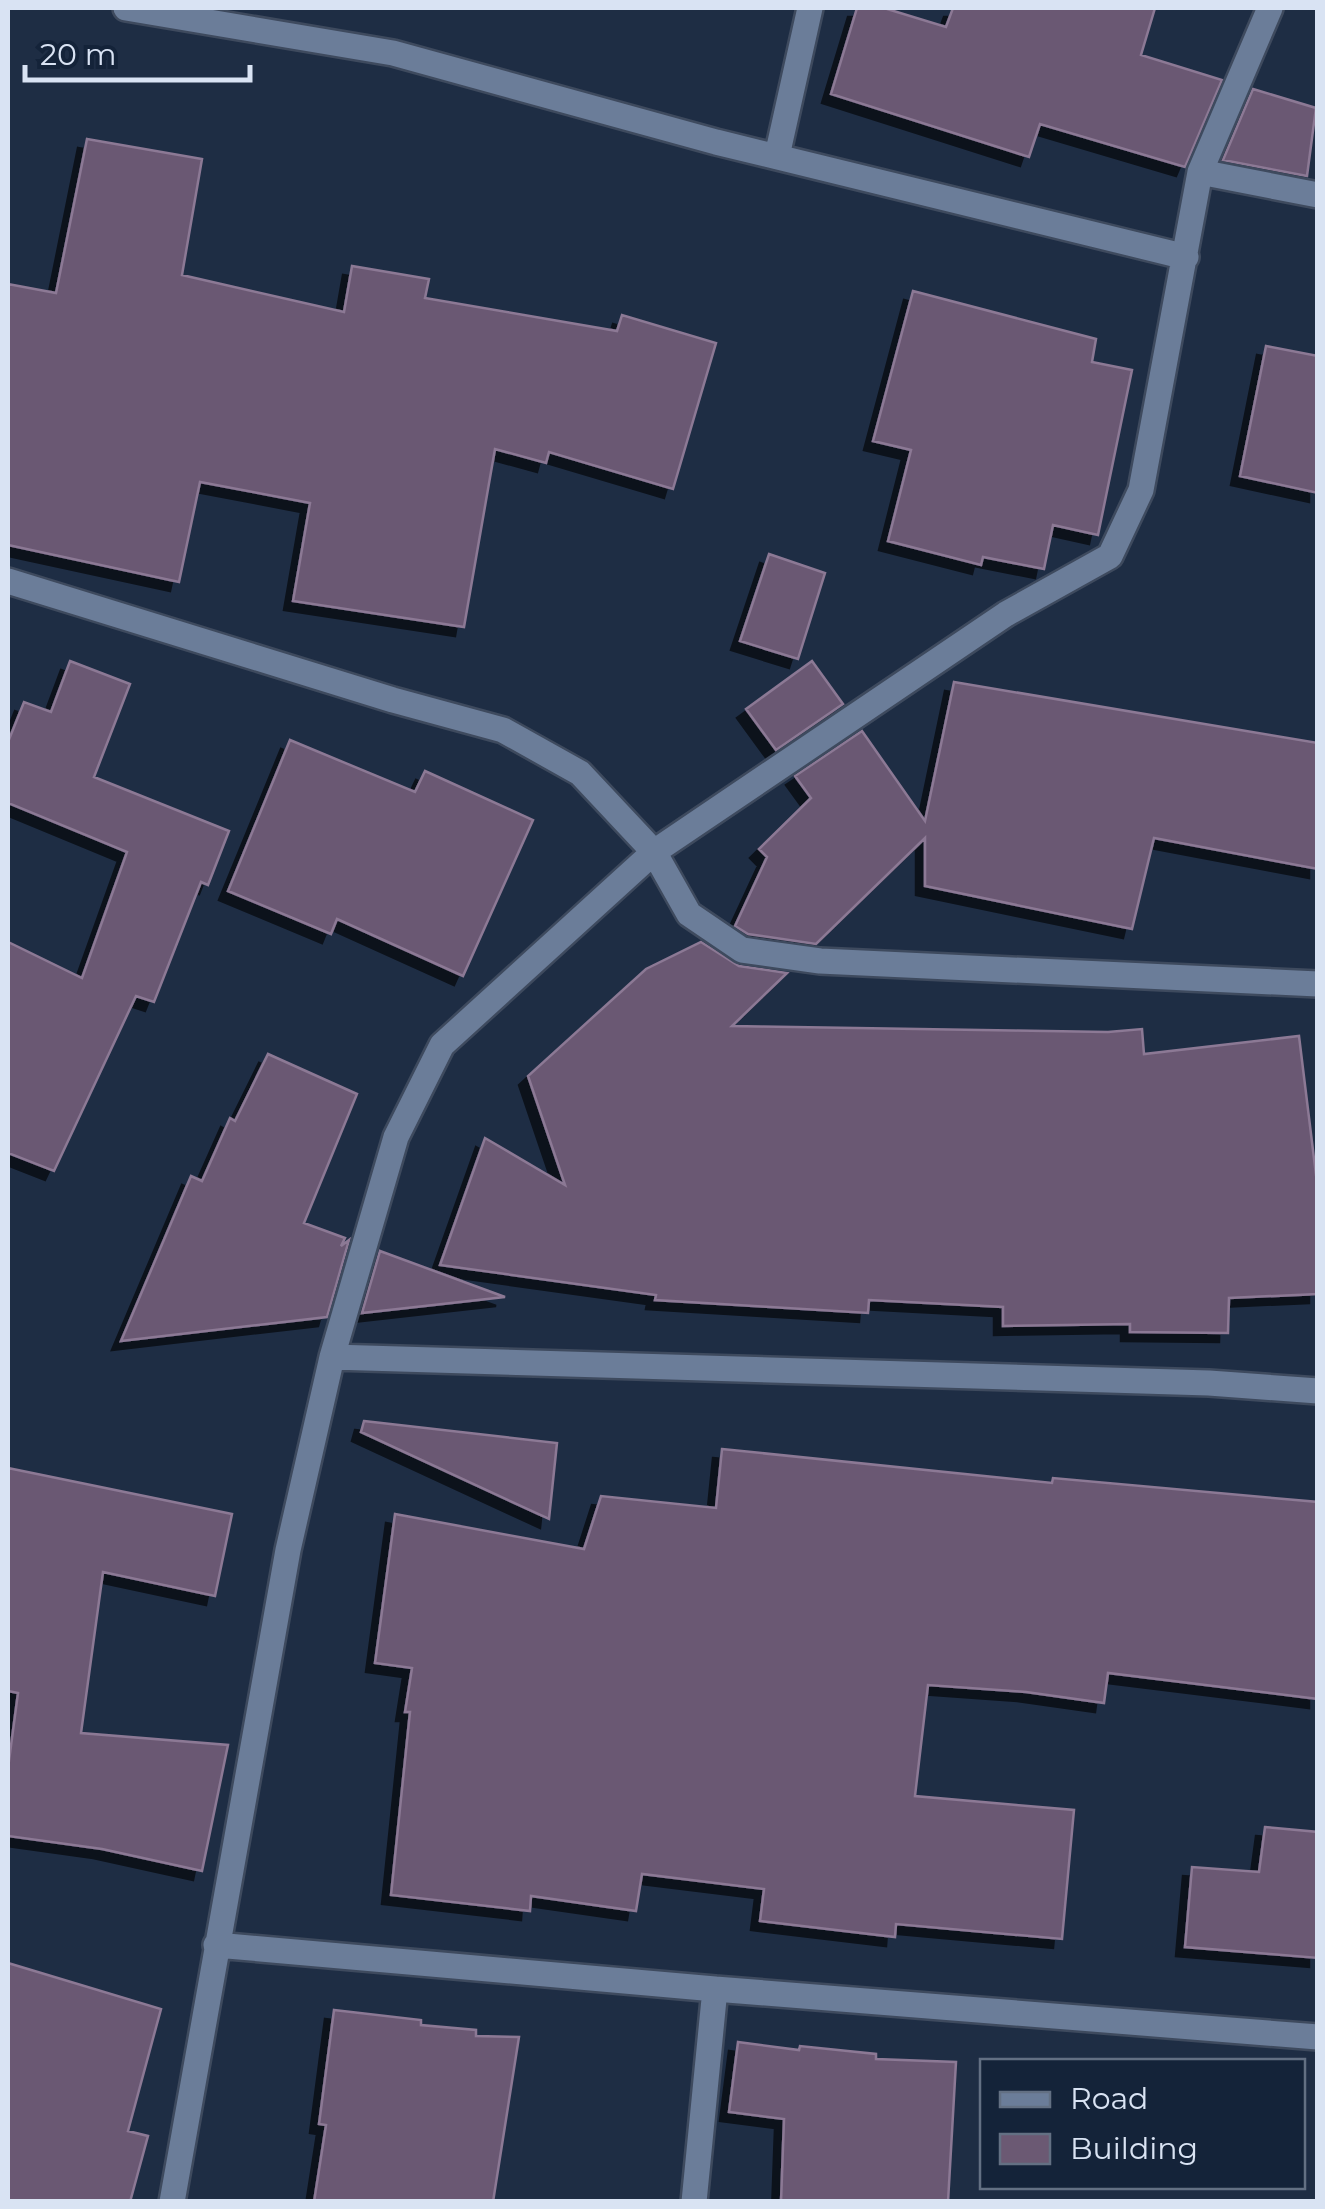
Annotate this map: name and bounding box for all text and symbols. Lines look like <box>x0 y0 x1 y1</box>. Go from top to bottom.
scale bar <box>25 20 250 82</box>
text: 20 m <box>40 36 117 73</box>
legend <box>980 2059 1305 2189</box>
text: Road <box>1070 2080 1148 2117</box>
text: Building <box>1070 2130 1198 2167</box>

